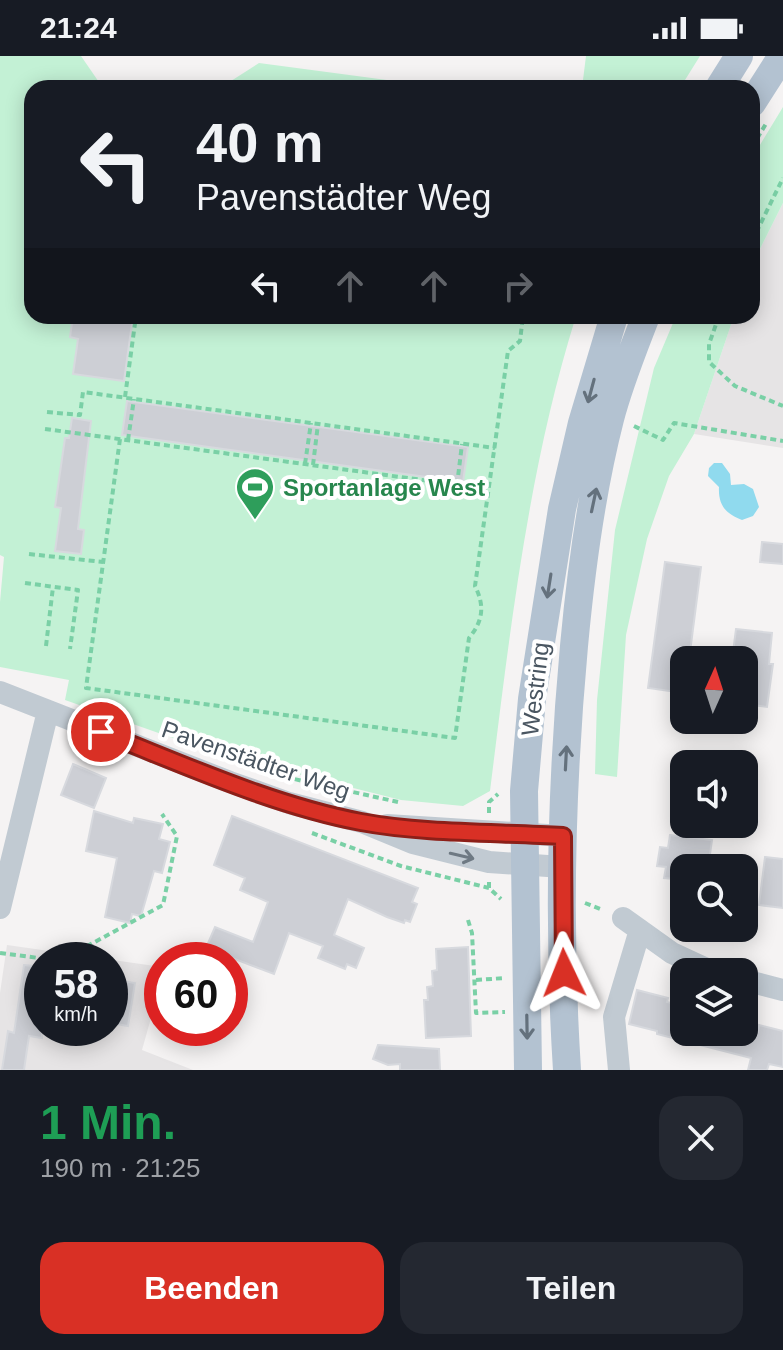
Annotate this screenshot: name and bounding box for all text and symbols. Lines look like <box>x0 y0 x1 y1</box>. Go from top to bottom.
text: 21:24 <box>40 11 117 44</box>
text: 40 m <box>196 111 324 174</box>
icon: left <box>64 112 168 216</box>
text: Pavenstädter Weg <box>196 177 492 218</box>
icon: left <box>244 264 288 308</box>
icon: ahead <box>328 264 372 308</box>
icon: ahead <box>412 264 456 308</box>
icon: right <box>496 264 540 308</box>
one-way arrow <box>583 377 598 403</box>
sports icon: Sportanlage West <box>234 466 276 521</box>
place label: Sportanlage West <box>283 474 485 501</box>
one-way arrow <box>587 488 602 513</box>
one-way arrow <box>541 573 556 598</box>
street label: Westring <box>516 641 554 737</box>
north arrow <box>670 646 758 734</box>
map controls <box>670 646 758 1046</box>
pin <box>67 698 135 766</box>
icon: arrive <box>79 710 123 754</box>
street label: Pavenstädter Weg <box>158 715 354 805</box>
one-way arrow <box>558 745 573 772</box>
button: sound <box>670 750 758 838</box>
one-way arrow <box>449 849 475 864</box>
button: search <box>670 854 758 942</box>
position arrow <box>522 931 606 1015</box>
speed limit sign: 60 <box>144 942 248 1046</box>
button: layers <box>670 958 758 1046</box>
text: 58 <box>54 962 98 1006</box>
text: km/h <box>54 1003 98 1025</box>
one-way arrow <box>519 1013 534 1040</box>
text: 1 Min. <box>40 1096 176 1149</box>
button: close <box>659 1096 743 1180</box>
text: 190 m · 21:25 <box>40 1153 200 1183</box>
button: Beenden <box>40 1242 384 1334</box>
button: Teilen <box>400 1242 743 1334</box>

